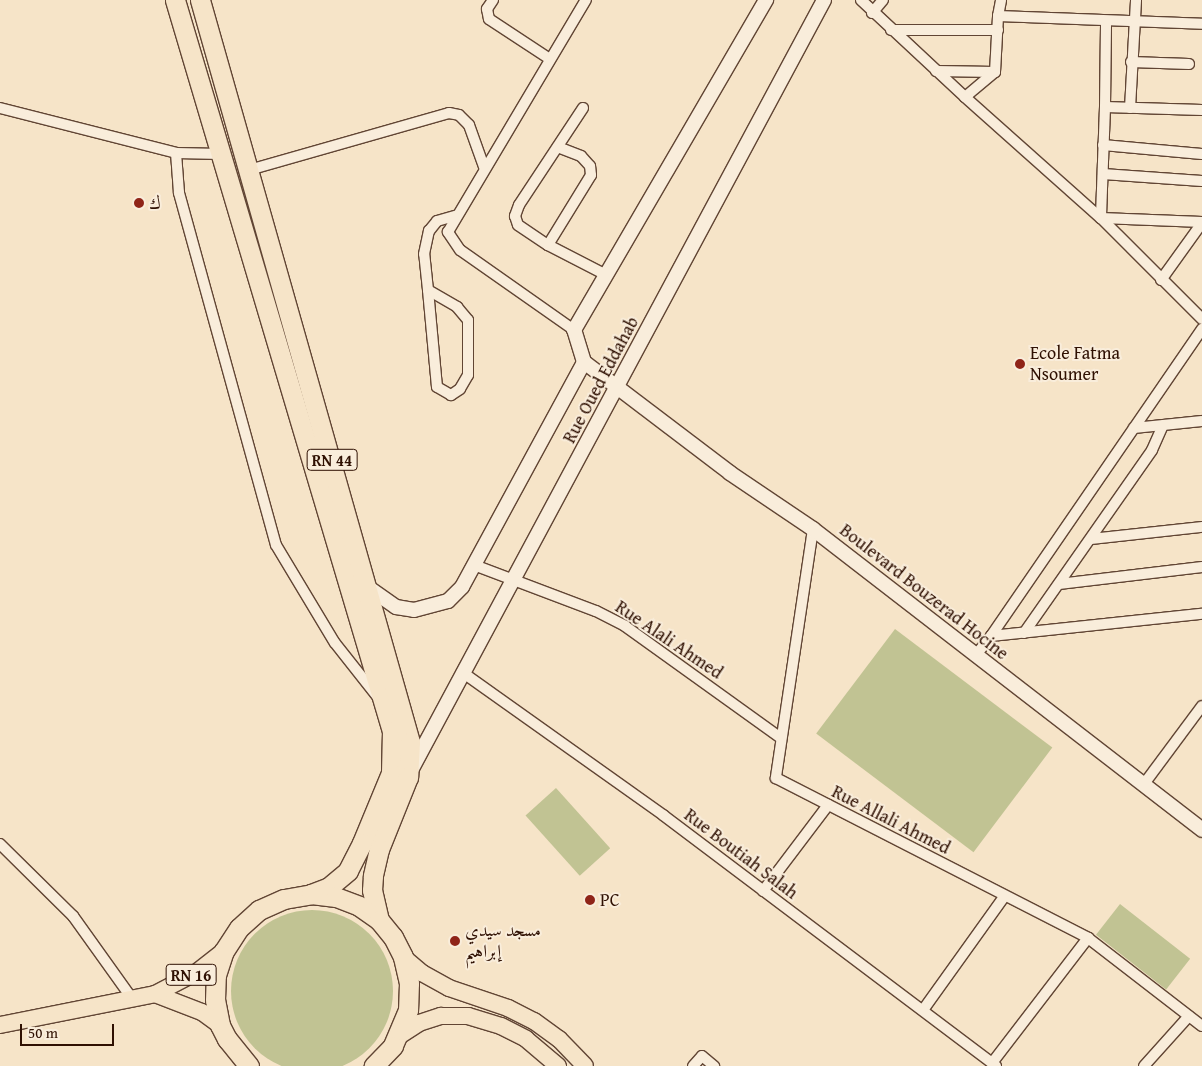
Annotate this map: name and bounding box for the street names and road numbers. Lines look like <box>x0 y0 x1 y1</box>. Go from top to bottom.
street label: Rue Oued Eddahab <box>559 313 643 447</box>
road number: RN 44 <box>306 446 358 474</box>
street label: Boulevard Bouzerad Hocine <box>835 519 1013 665</box>
street label: Rue Alali Ahmed <box>611 596 727 684</box>
street label: Rue Allali Ahmed <box>828 781 954 859</box>
street label: Rue Boutiah Salah <box>680 804 802 904</box>
road number: RN 16 <box>165 962 217 988</box>

